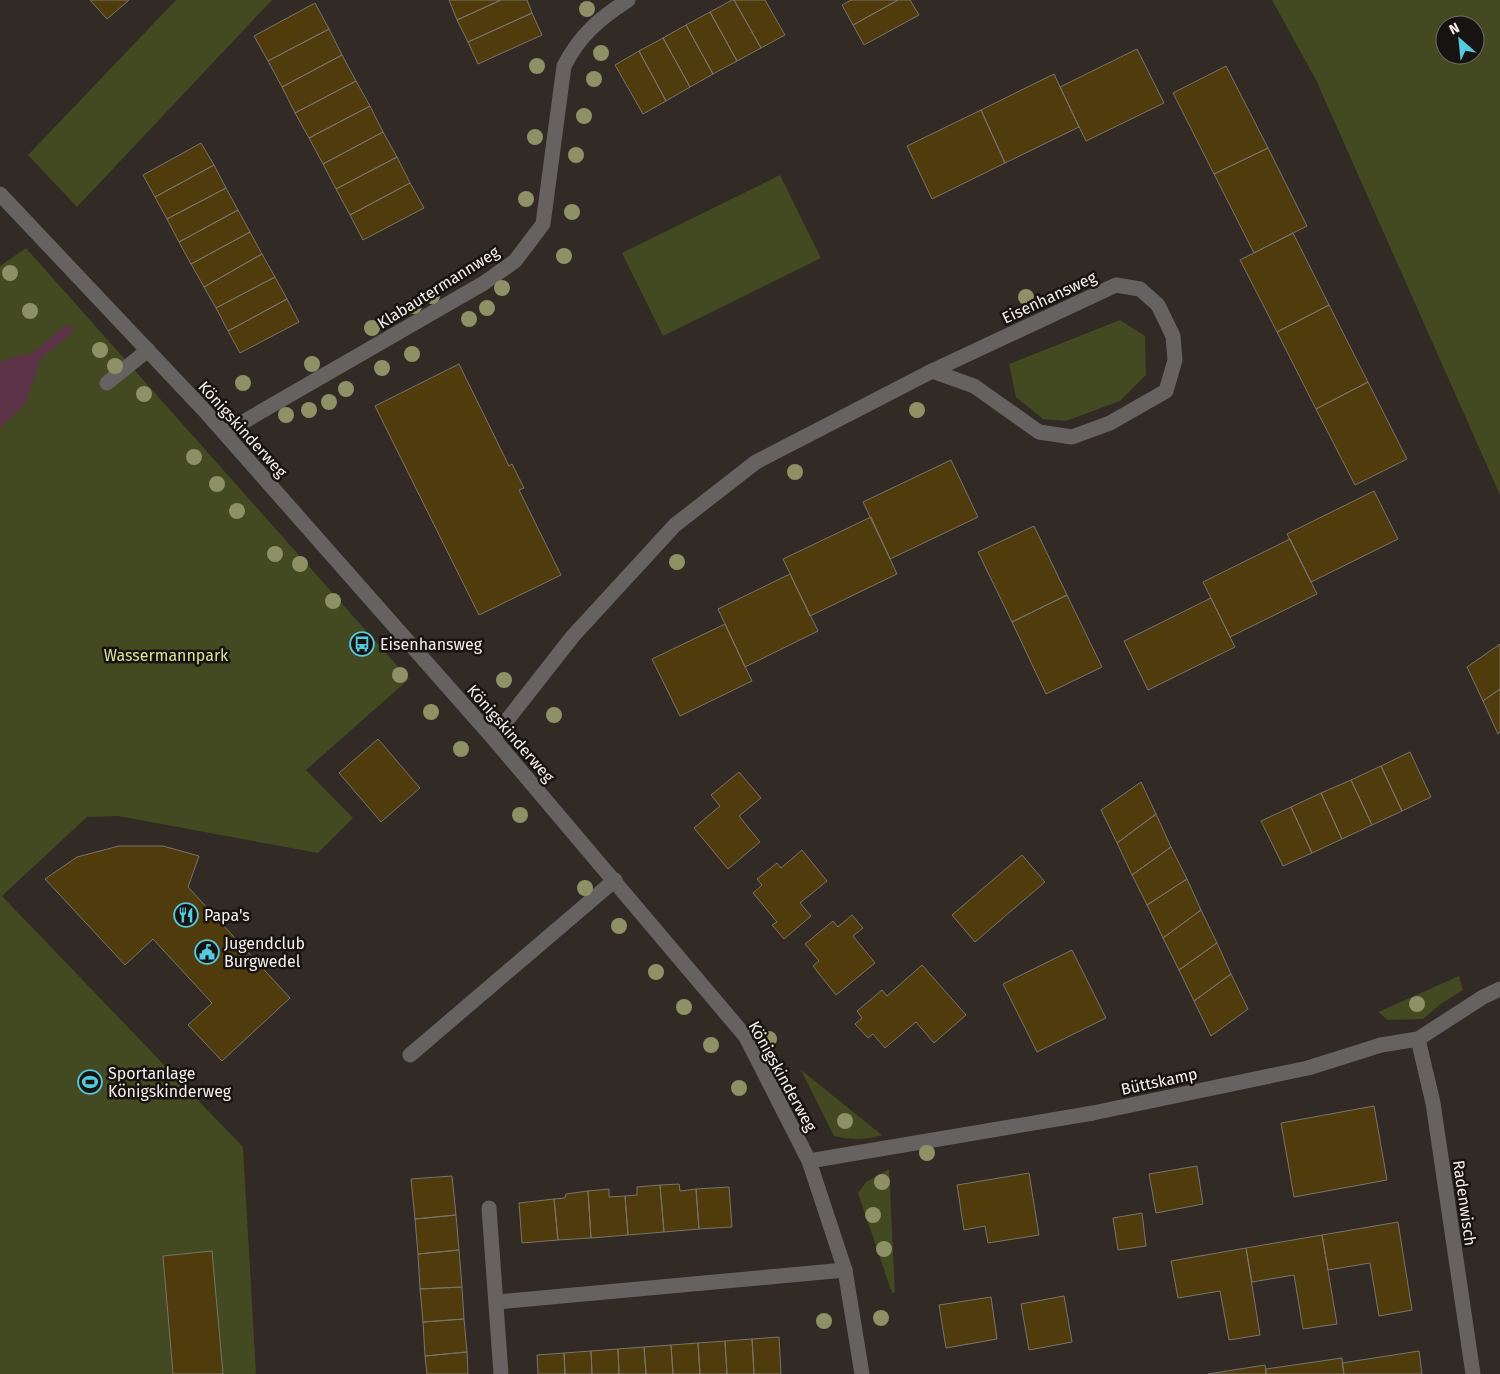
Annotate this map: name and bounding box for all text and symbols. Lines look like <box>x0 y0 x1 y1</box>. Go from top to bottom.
north arrow <box>1435 15 1485 65</box>
text: N <box>1446 19 1462 39</box>
street label: Klabautermannweg <box>374 242 503 333</box>
street label: Eisenhansweg <box>999 267 1100 328</box>
street label: Königskinderweg <box>194 377 291 482</box>
bus stop icon: Eisenhansweg <box>349 631 375 657</box>
place label: Eisenhansweg <box>380 635 483 654</box>
park label: Wassermannpark <box>104 646 229 665</box>
street label: Königskinderweg <box>463 681 559 787</box>
restaurant icon: Papa's <box>173 902 199 928</box>
place label: Papa's <box>204 906 250 925</box>
place label: Jugendclub Burgwedel <box>224 934 305 971</box>
public building icon: Jugendclub Burgwedel <box>194 939 220 965</box>
street label: Königskinderweg <box>744 1018 821 1135</box>
place label: Sportanlage Königskinderweg <box>108 1064 232 1101</box>
street label: Büttskamp <box>1119 1064 1199 1099</box>
sports icon: Sportanlage Königskinderweg <box>77 1069 103 1095</box>
street label: Radenwisch <box>1449 1159 1480 1247</box>

